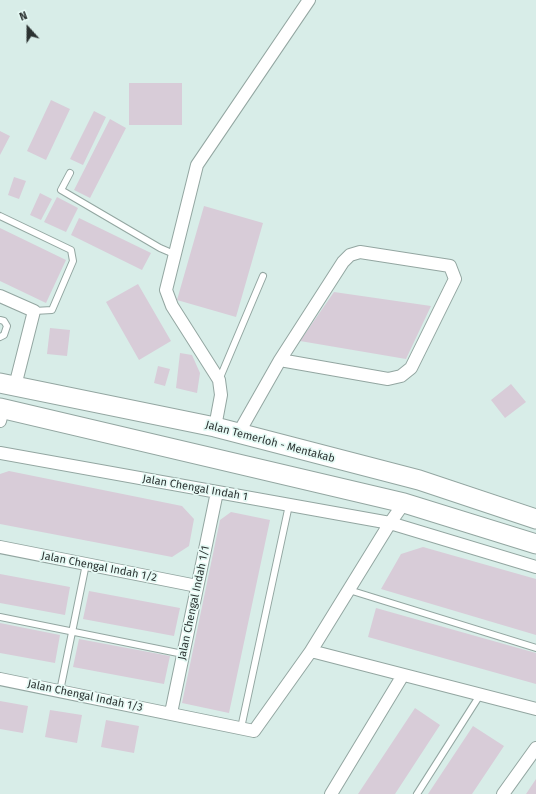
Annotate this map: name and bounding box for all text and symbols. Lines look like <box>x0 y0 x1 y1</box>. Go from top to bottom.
north arrow <box>8 8 48 48</box>
text: N <box>18 9 29 24</box>
street label: Jalan Temerloh - Mentakab <box>204 418 336 466</box>
street label: Jalan Chengal Indah 1 <box>141 472 249 504</box>
street label: Jalan Chengal Indah 1/1 <box>175 545 213 661</box>
street label: Jalan Chengal Indah 1/2 <box>40 549 158 585</box>
street label: Jalan Chengal Indah 1/3 <box>26 677 144 715</box>

